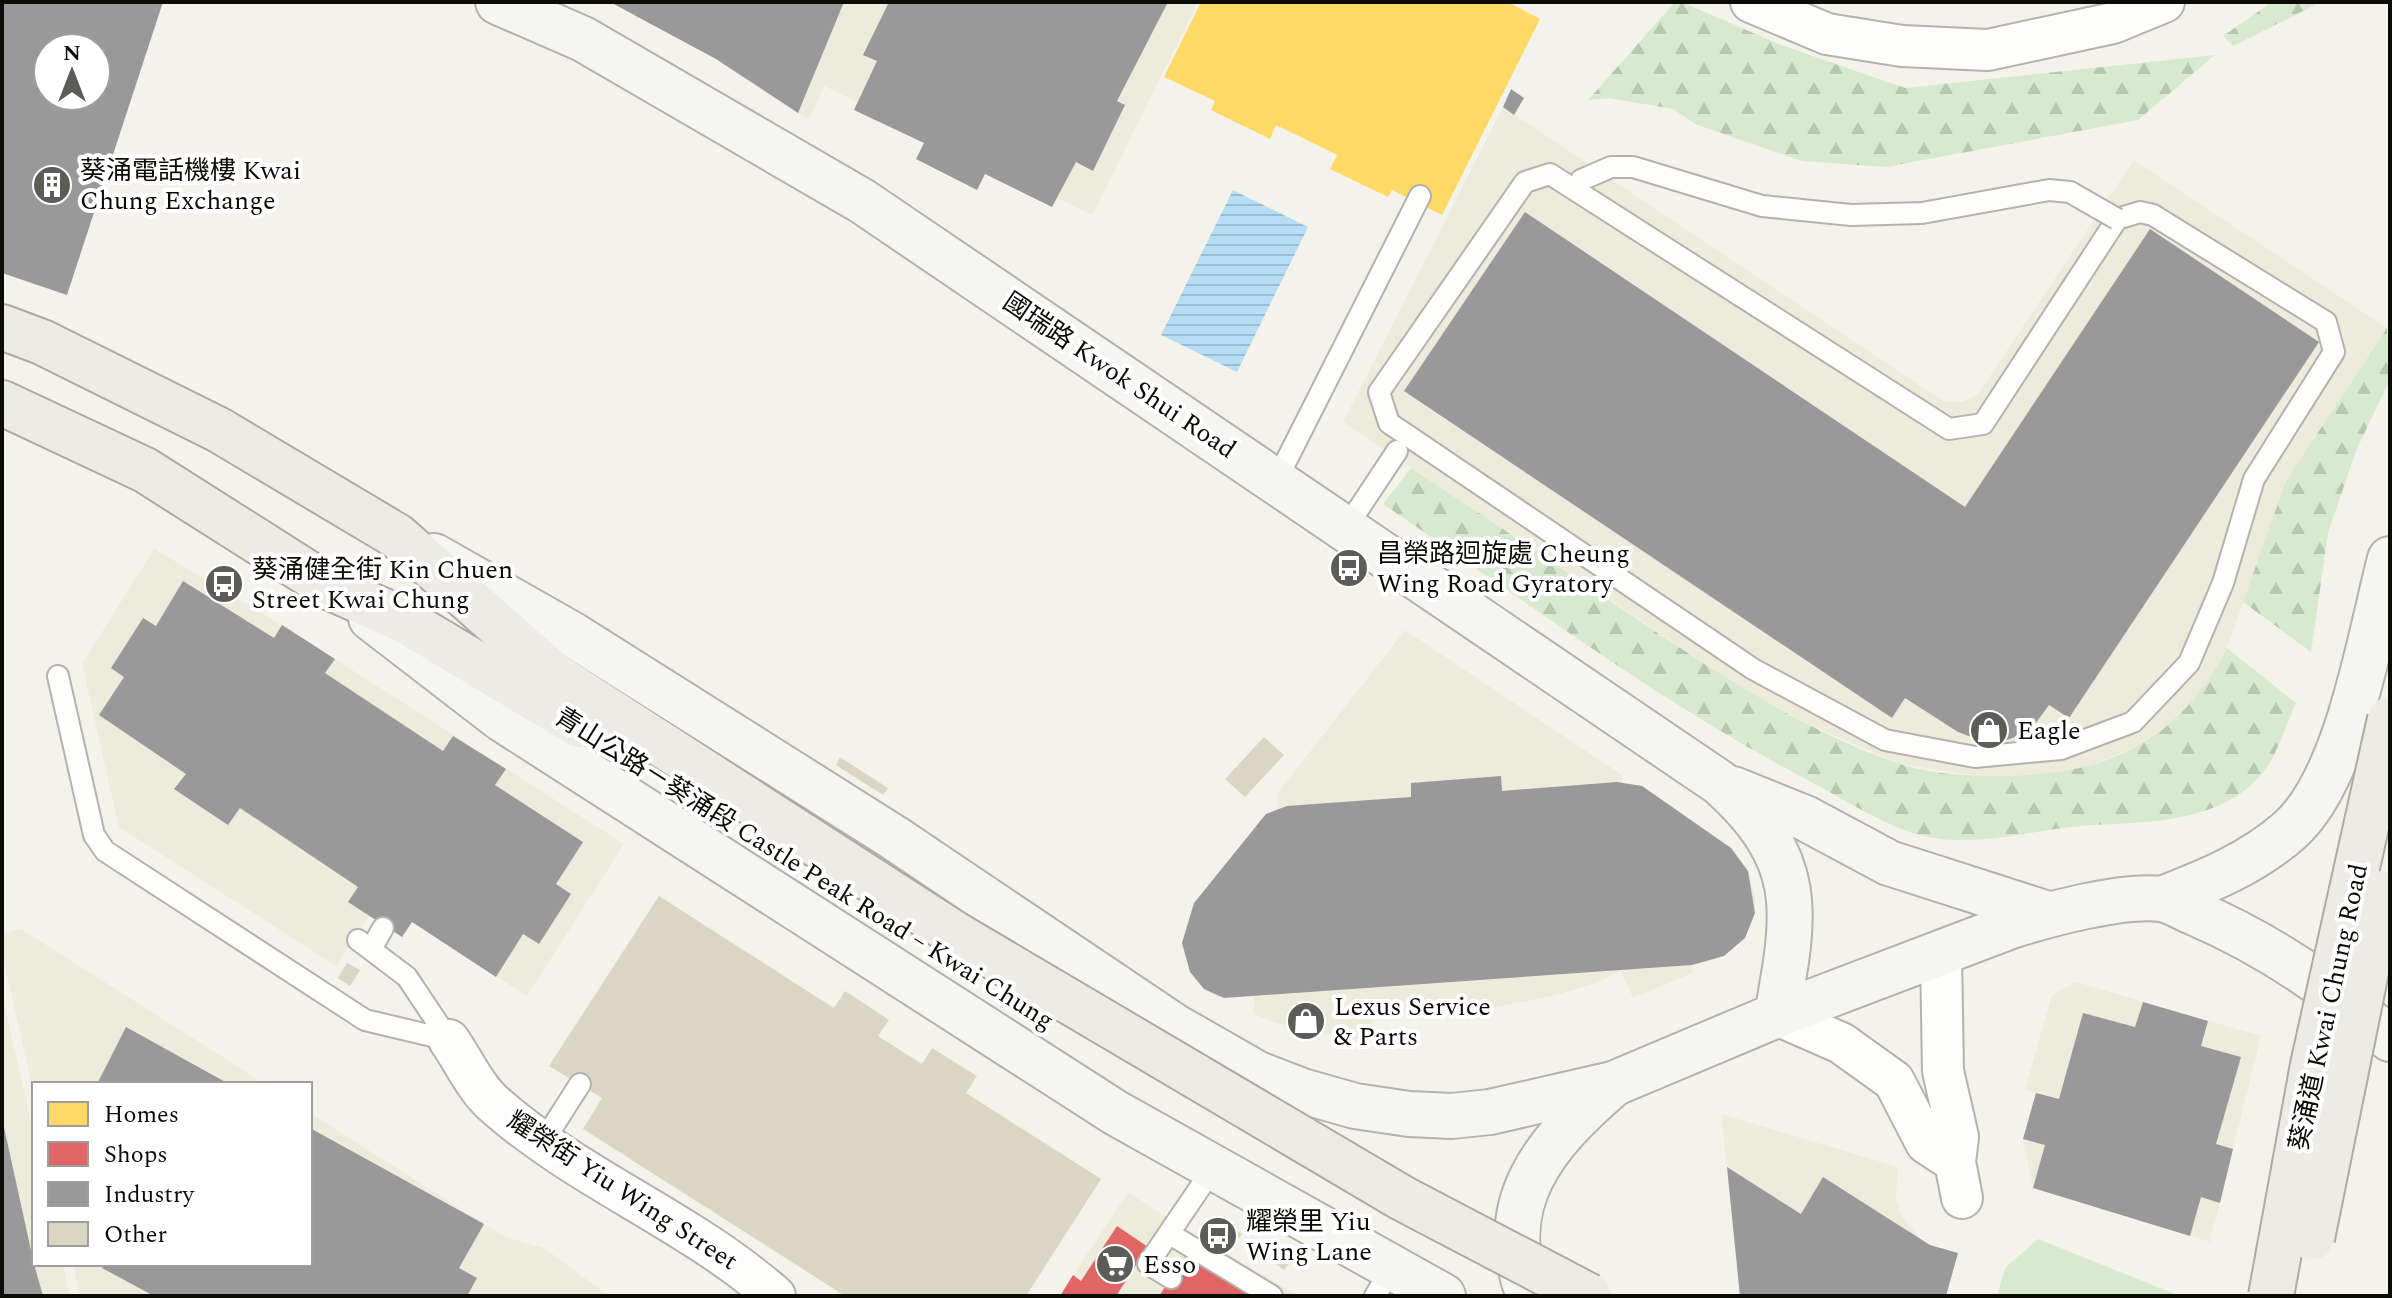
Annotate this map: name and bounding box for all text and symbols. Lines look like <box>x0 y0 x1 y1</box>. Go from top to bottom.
north arrow <box>32 32 112 112</box>
text: N <box>63 37 81 70</box>
place label: 葵涌電話機樓 Kwai Chung Exchange <box>80 151 301 221</box>
building icon: 葵涌電話機樓 Kwai Chung Exchange <box>31 164 73 206</box>
street label: 國瑞路 Kwok Shui Road <box>995 283 1244 469</box>
place label: 昌榮路迴旋處 Cheung Wing Road Gyratory <box>1377 534 1630 604</box>
bus stop icon: 昌榮路迴旋處 Cheung Wing Road Gyratory <box>1328 547 1370 589</box>
place label: 葵涌健全街 Kin Chuen Street Kwai Chung <box>252 550 513 620</box>
bus stop icon: 葵涌健全街 Kin Chuen Street Kwai Chung <box>203 563 245 605</box>
street label: 青山公路－葵涌段 Castle Peak Road – Kwai Chung <box>547 697 1062 1040</box>
shop icon: Eagle <box>1968 709 2010 751</box>
place label: Eagle <box>2017 711 2081 751</box>
street label: 葵涌道 Kwai Chung Road <box>2279 860 2379 1154</box>
place label: Lexus Service & Parts <box>1334 987 1491 1057</box>
shop icon: Lexus Service & Parts <box>1285 1000 1327 1042</box>
legend <box>32 1082 312 1266</box>
text: Homes <box>104 1097 179 1133</box>
street label: 耀榮街 Yiu Wing Street <box>499 1101 746 1281</box>
text: Shops <box>104 1137 168 1173</box>
text: Industry <box>104 1177 196 1213</box>
place label: 耀榮里 Yiu Wing Lane <box>1246 1202 1372 1272</box>
bus stop icon: 耀榮里 Yiu Wing Lane <box>1197 1215 1239 1257</box>
text: Other <box>104 1217 167 1253</box>
supermarket icon: Esso <box>1094 1243 1136 1285</box>
place label: Esso <box>1143 1245 1196 1285</box>

